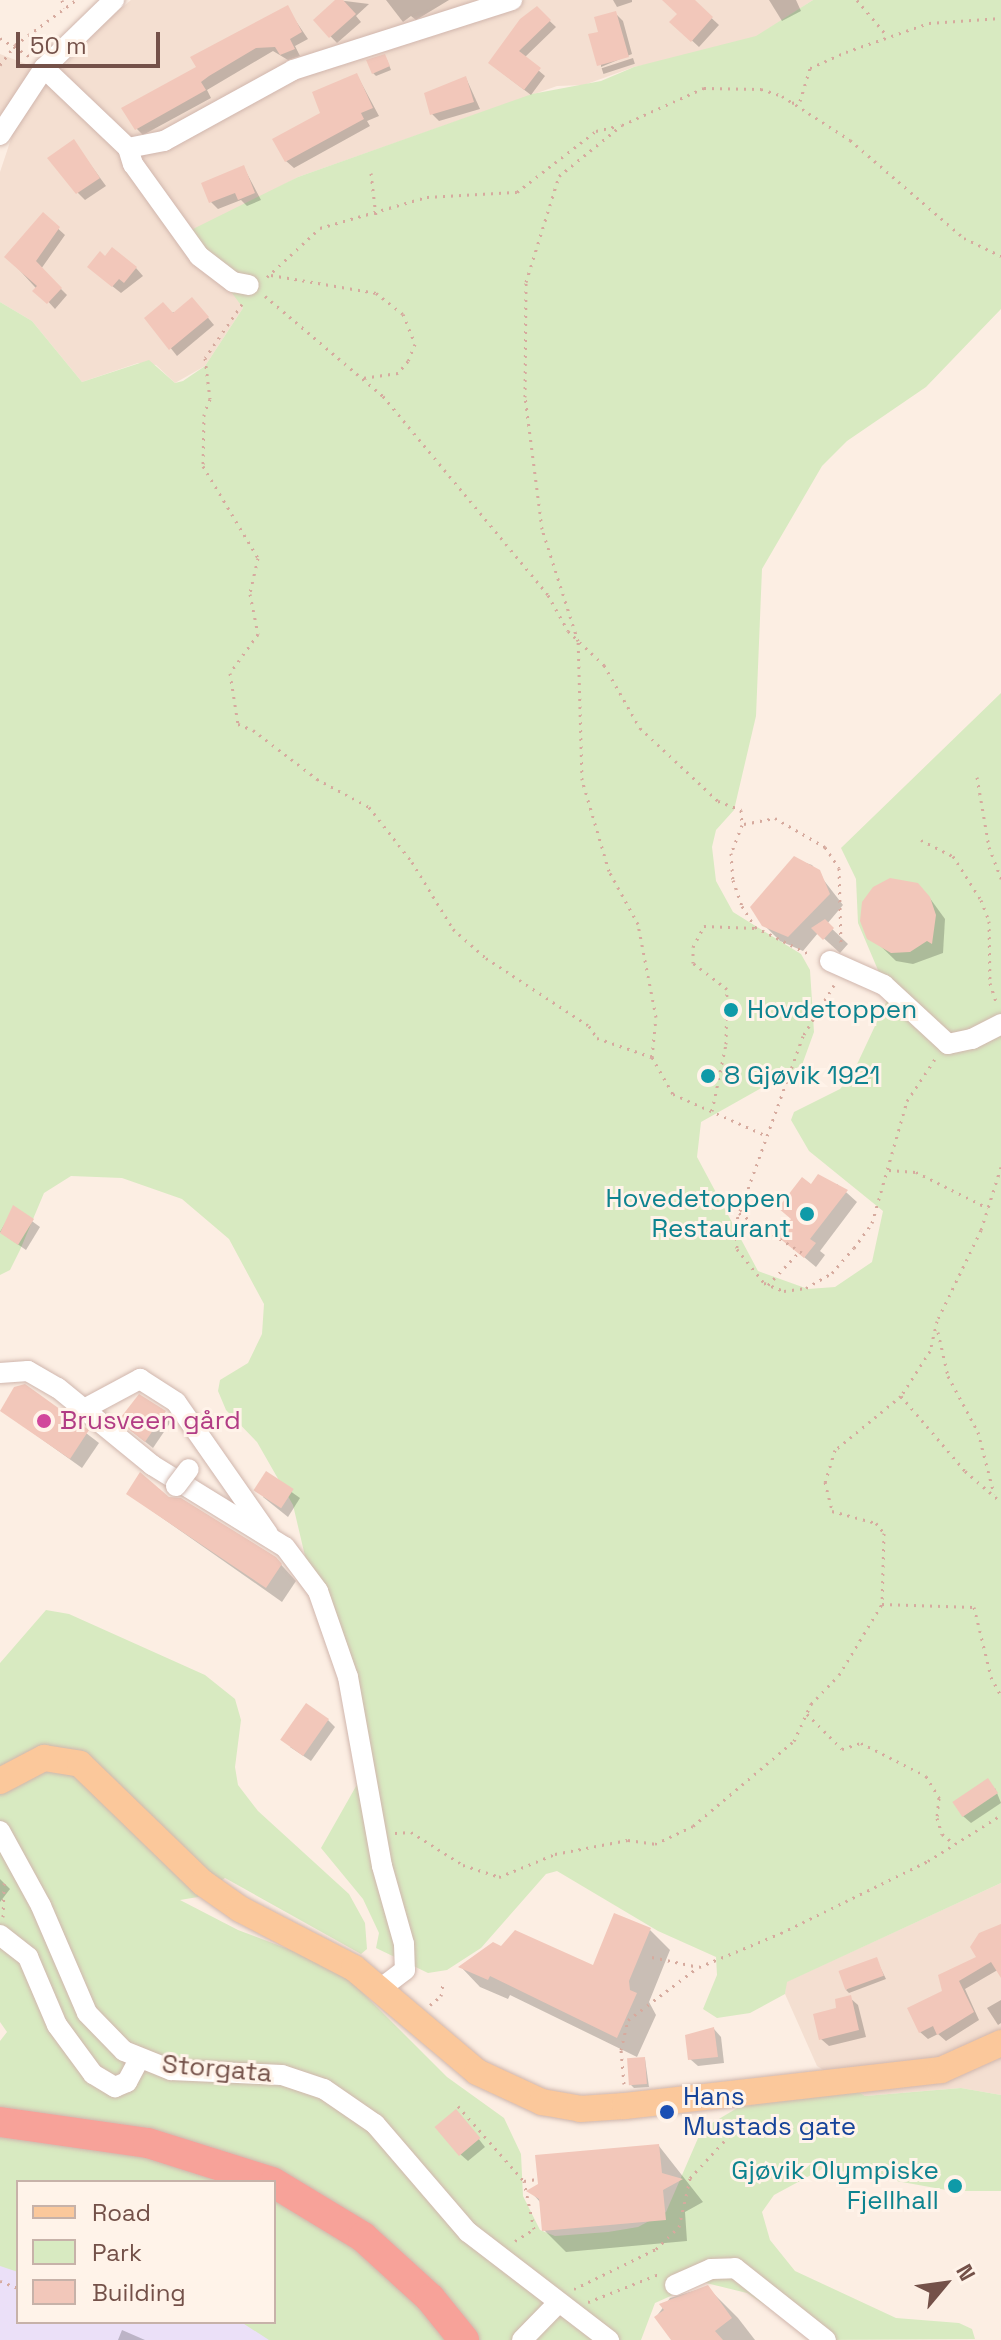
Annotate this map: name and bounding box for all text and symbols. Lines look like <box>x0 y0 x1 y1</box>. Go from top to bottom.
scale bar <box>20 16 164 66</box>
text: 50 m <box>30 30 87 61</box>
place label: Hovdetoppen <box>747 994 917 1026</box>
marker: Hovdetoppen <box>722 1001 740 1019</box>
place label: 8 Gjøvik 1921 <box>724 1060 880 1092</box>
marker: 8 Gjøvik 1921 <box>699 1067 717 1085</box>
place label: Hovedetoppen Restaurant <box>606 1183 791 1244</box>
marker: Hovedetoppen Restaurant <box>798 1205 816 1223</box>
place label: Brusveen gård <box>60 1405 241 1437</box>
marker: Brusveen gård <box>35 1412 53 1430</box>
street label: Storgata <box>161 2049 273 2089</box>
place label: Hans Mustads gate <box>683 2081 856 2142</box>
marker: Hans Mustads gate <box>658 2103 676 2121</box>
place label: Gjøvik Olympiske Fjellhall <box>731 2155 939 2216</box>
marker: Gjøvik Olympiske Fjellhall <box>946 2177 964 2195</box>
legend <box>16 2180 276 2324</box>
text: Road <box>92 2197 151 2228</box>
text: Park <box>92 2237 142 2268</box>
north arrow <box>905 2244 985 2324</box>
text: N <box>950 2259 982 2286</box>
text: Building <box>92 2277 186 2308</box>

